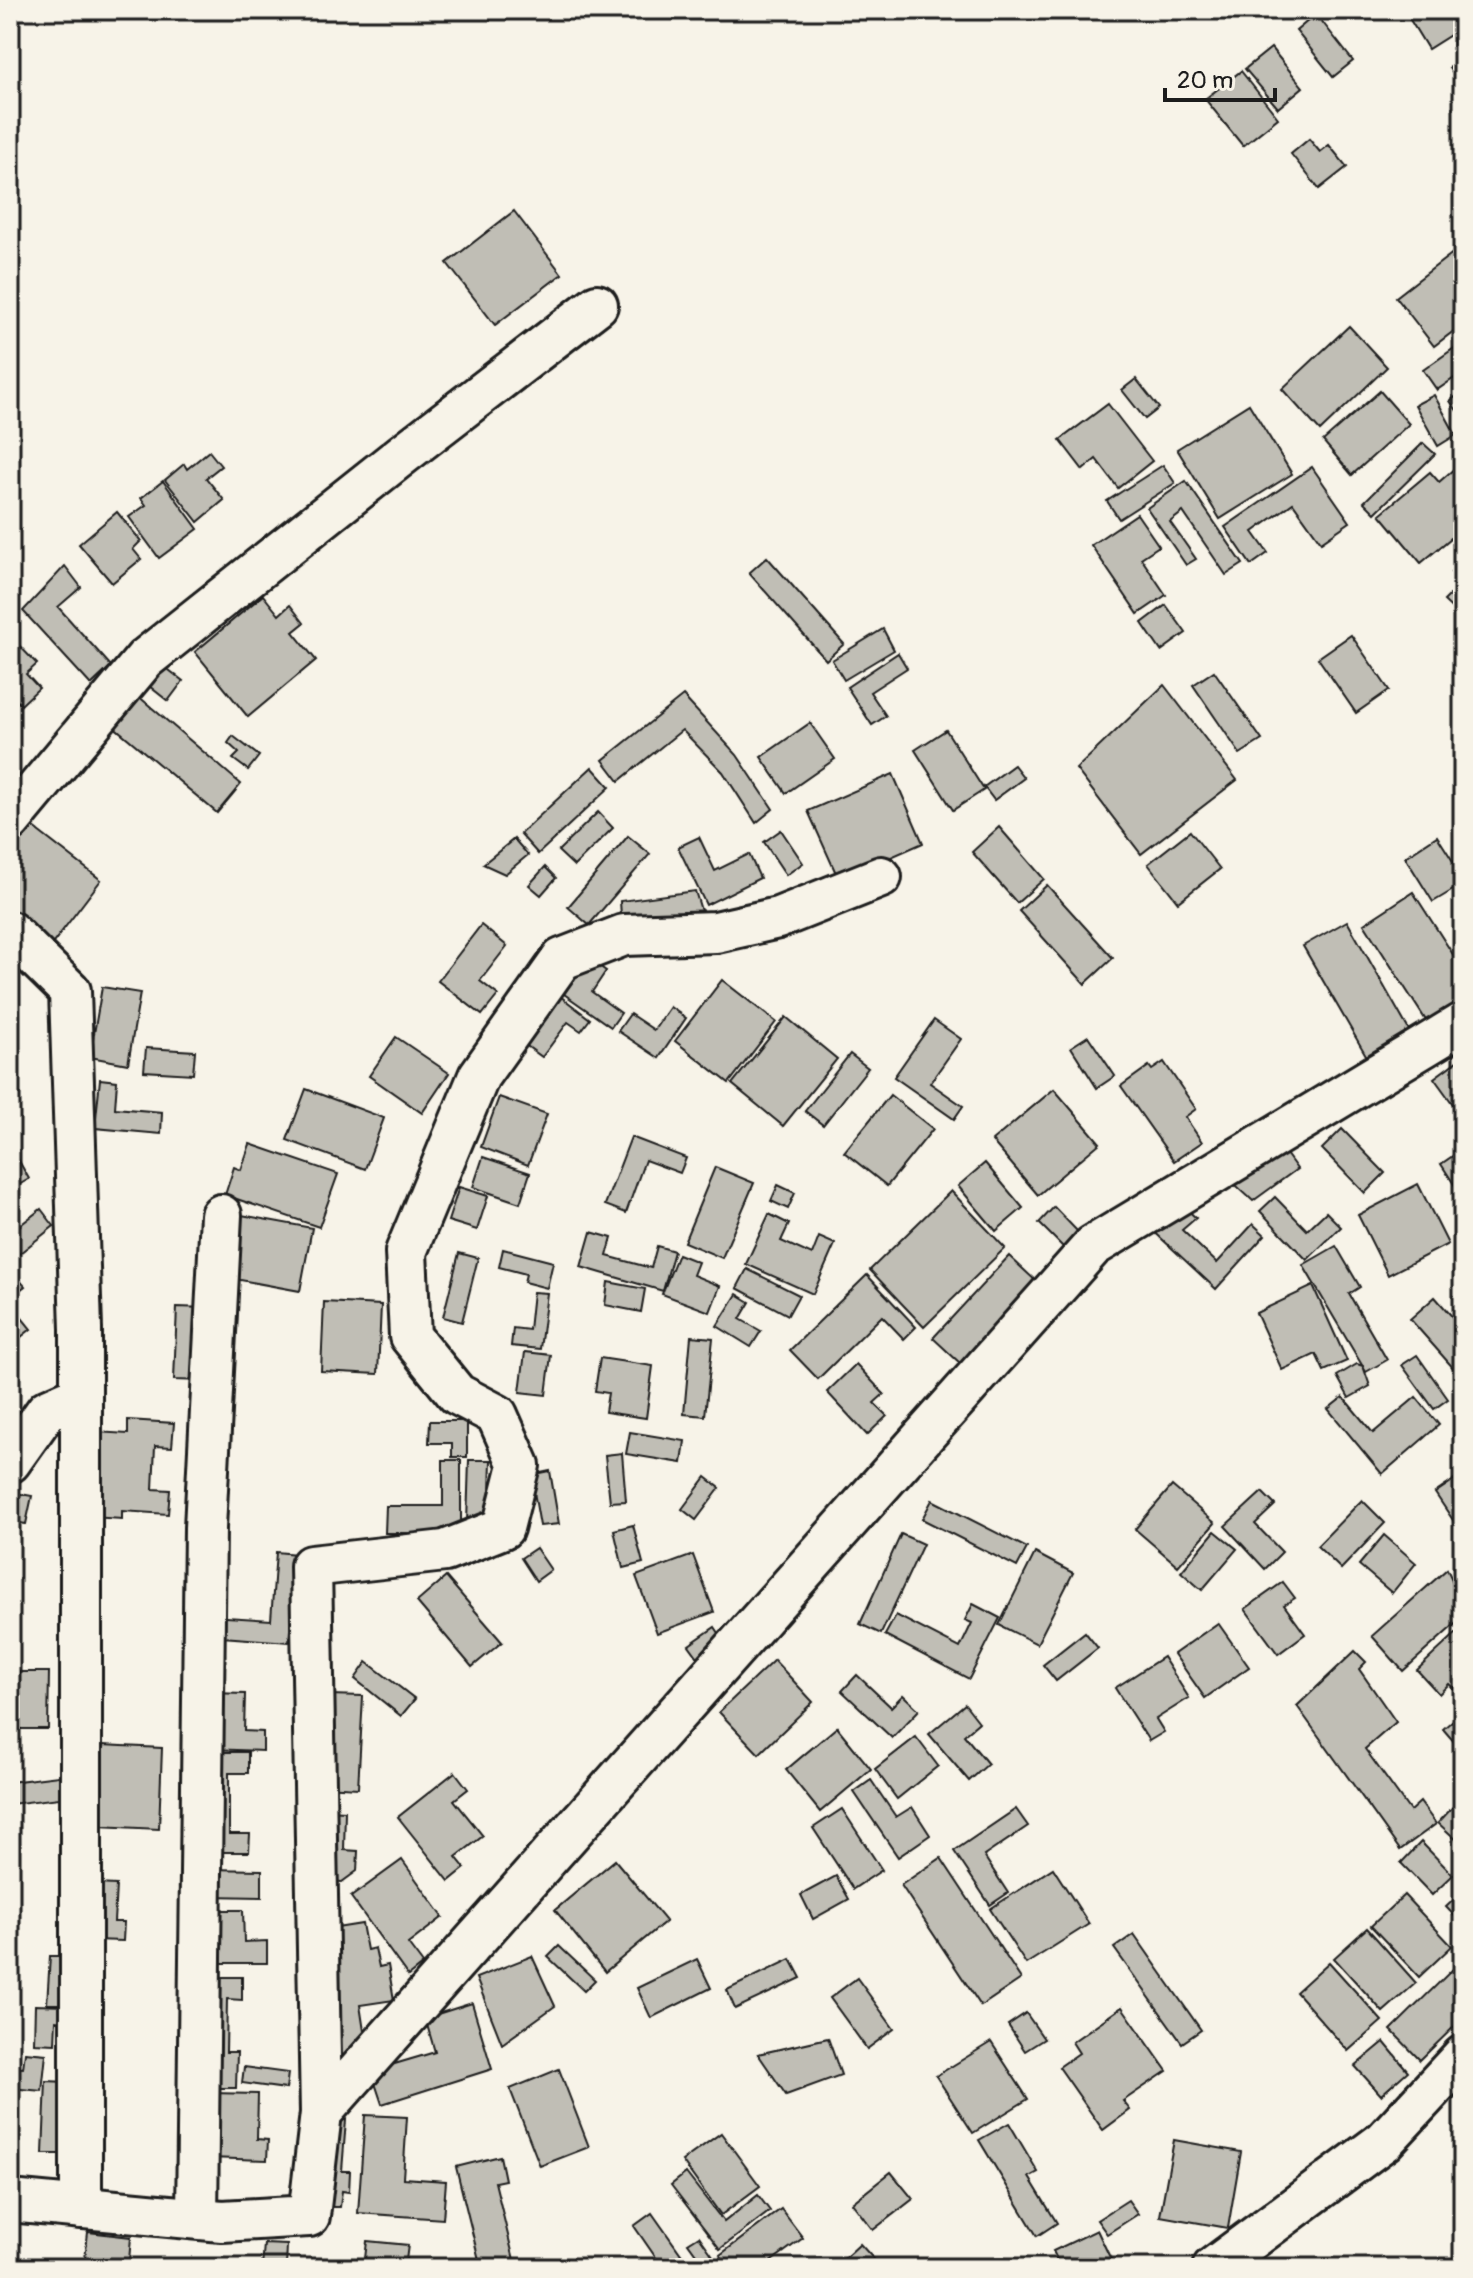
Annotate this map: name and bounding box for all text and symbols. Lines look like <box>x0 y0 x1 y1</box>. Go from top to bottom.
scale bar <box>1165 52 1275 102</box>
text: 20 m <box>1177 66 1233 95</box>

